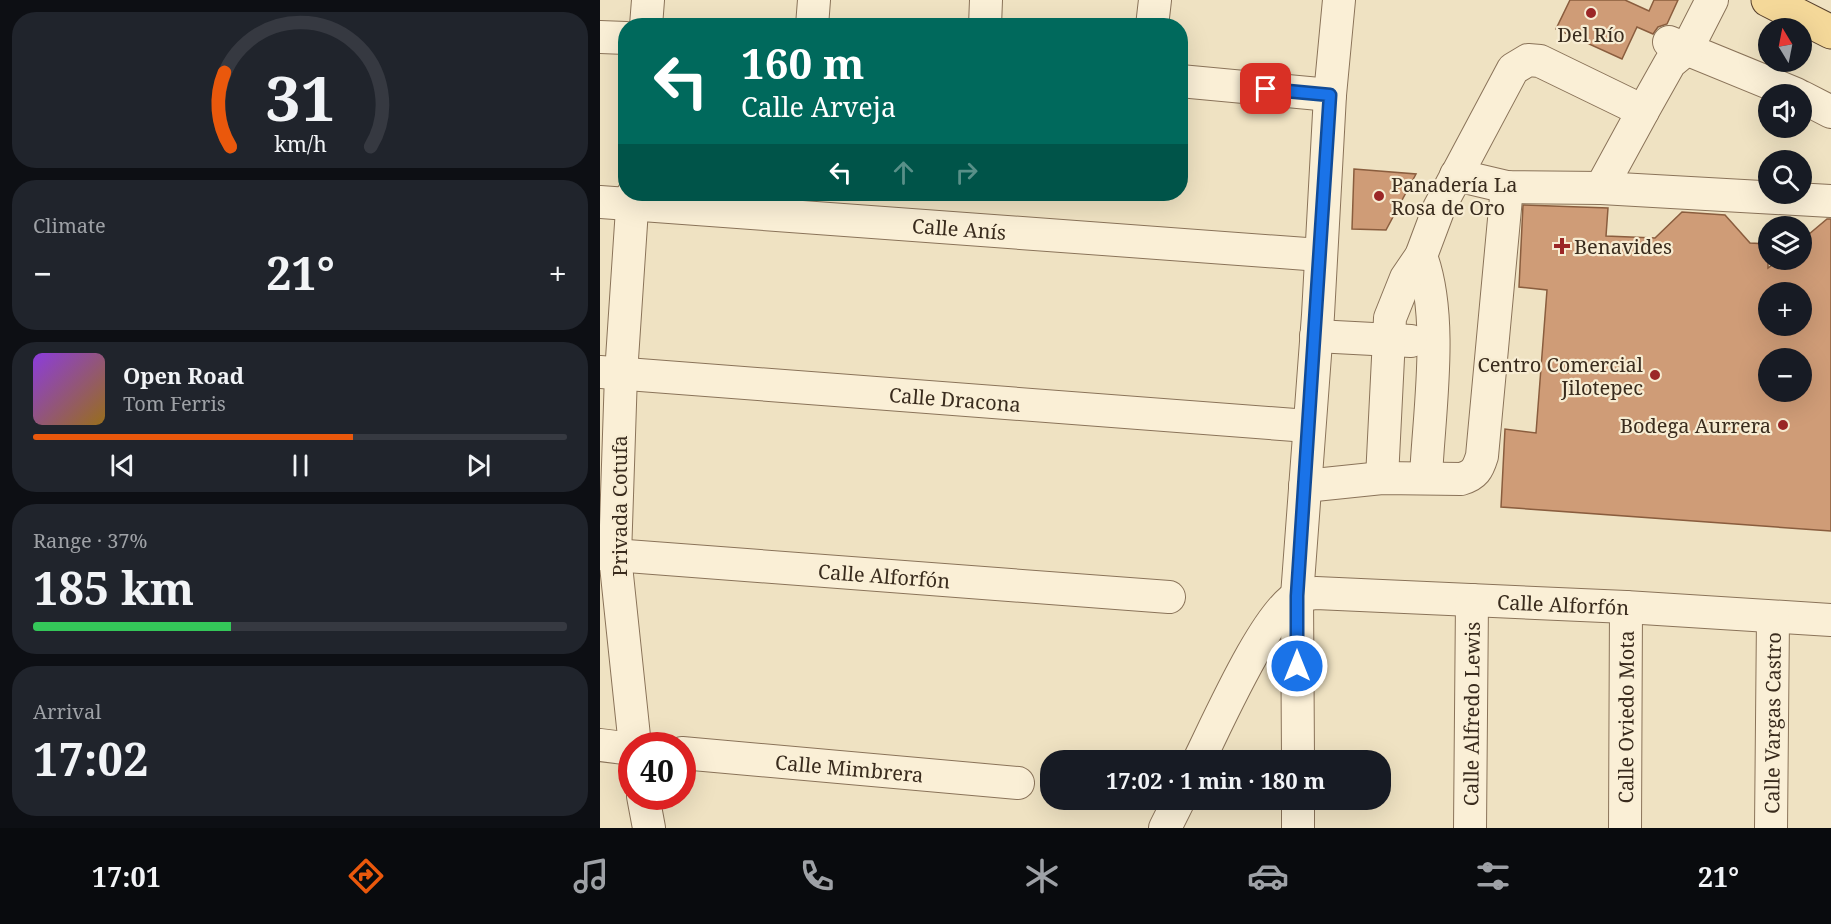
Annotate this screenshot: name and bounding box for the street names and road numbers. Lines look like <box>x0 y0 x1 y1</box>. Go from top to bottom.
street label: Calle Anís <box>911 212 1007 245</box>
street label: Calle Dracona <box>888 381 1022 418</box>
street label: Privada Cotufa <box>606 435 633 577</box>
street label: Calle Alforfón <box>817 557 951 594</box>
street label: Calle Alforfón <box>1496 588 1630 621</box>
street label: Calle Alfredo Lewis <box>1457 622 1485 806</box>
street label: Calle Oviedo Mota <box>1612 630 1639 804</box>
street label: Calle Vargas Castro <box>1758 632 1786 814</box>
street label: Calle Mimbrera <box>774 748 925 788</box>

